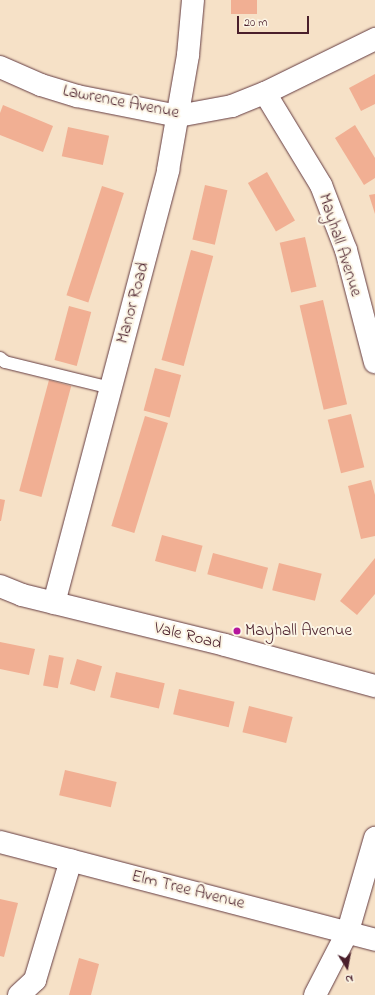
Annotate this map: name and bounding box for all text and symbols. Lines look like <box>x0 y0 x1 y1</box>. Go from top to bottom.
scale bar <box>239 8 311 34</box>
text: 20 m <box>244 14 267 32</box>
street label: Lawrence Avenue <box>61 81 181 123</box>
street label: Mayhall Avenue <box>314 191 366 299</box>
street label: Manor Road <box>112 260 154 346</box>
street label: Vale Road <box>152 618 224 654</box>
place label: Mayhall Avenue <box>245 621 352 641</box>
marker: Mayhall Avenue <box>232 626 242 636</box>
street label: Elm Tree Avenue <box>129 866 247 914</box>
north arrow <box>327 947 367 987</box>
text: N <box>344 970 354 987</box>

